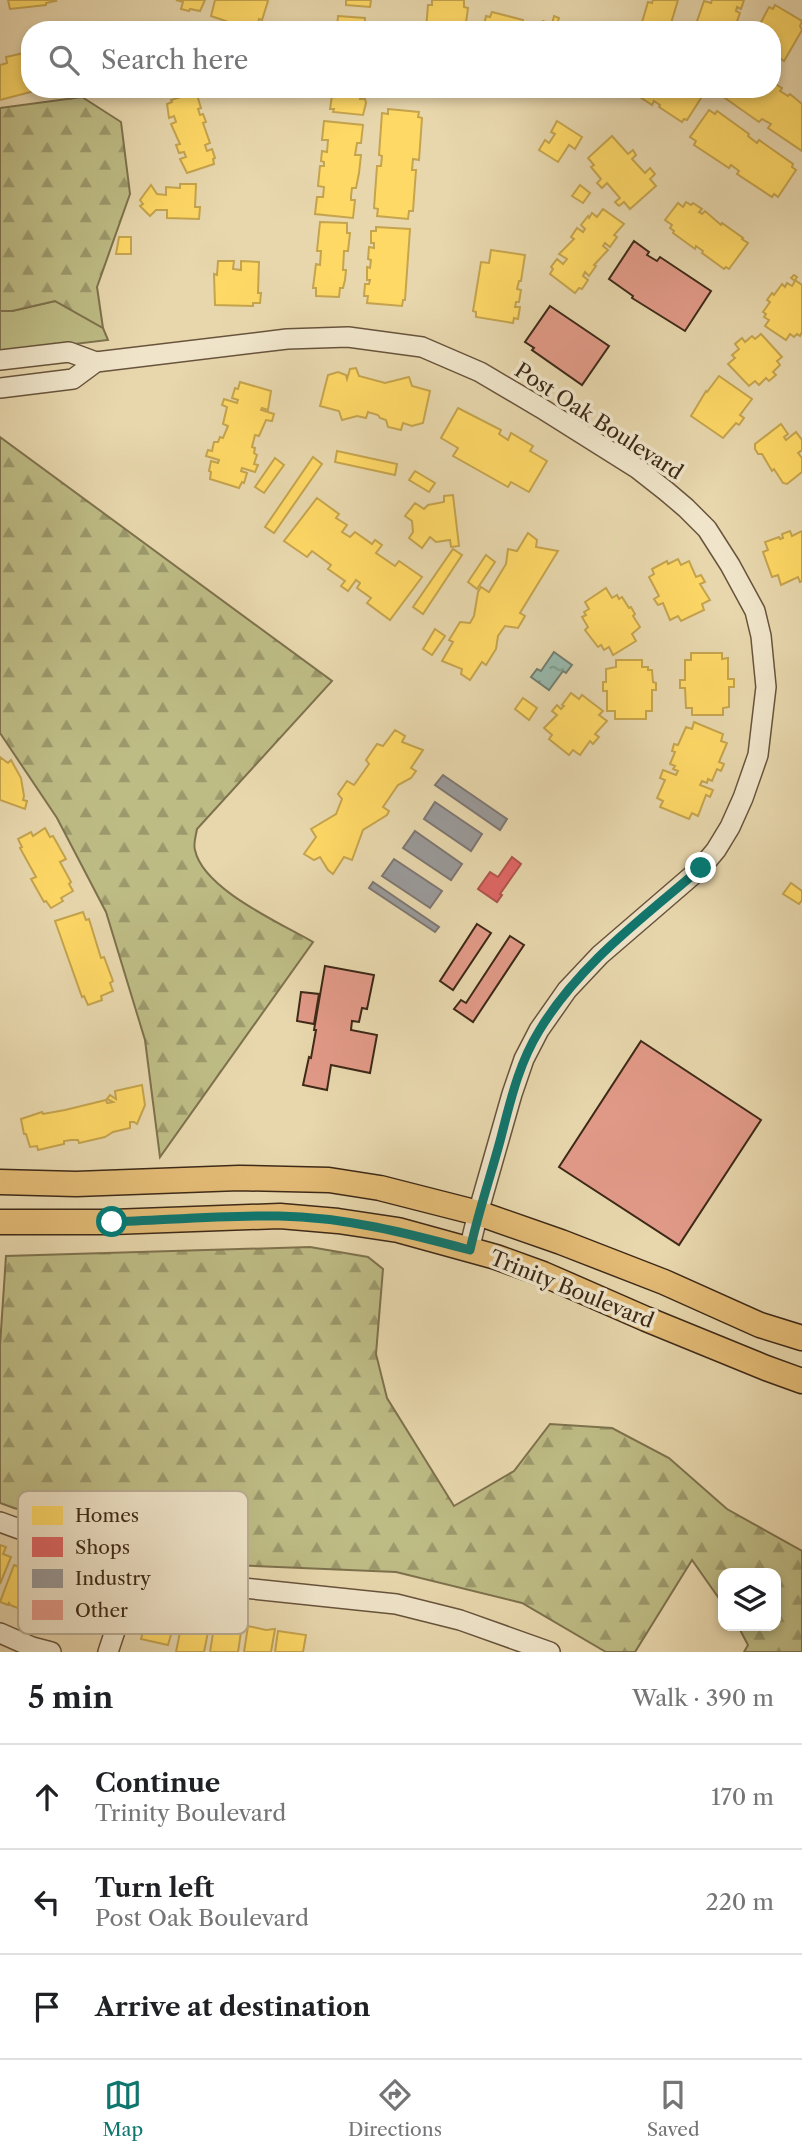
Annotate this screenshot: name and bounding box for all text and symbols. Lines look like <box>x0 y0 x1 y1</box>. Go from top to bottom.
search box <box>21 21 781 98</box>
icon: search <box>45 41 83 79</box>
text: Search here <box>101 44 248 76</box>
street label: Post Oak Boulevard <box>510 357 688 485</box>
route end <box>685 852 716 883</box>
route start <box>96 1206 127 1237</box>
street label: Trinity Boulevard <box>486 1245 658 1333</box>
legend <box>18 1491 248 1634</box>
text: Homes <box>75 1504 139 1527</box>
text: Shops <box>75 1536 130 1559</box>
text: Industry <box>75 1567 151 1590</box>
map controls <box>718 1568 781 1631</box>
button: layers <box>718 1568 781 1631</box>
text: Other <box>75 1599 128 1622</box>
text: 5 min <box>28 1679 113 1716</box>
text: Walk · 390 m <box>632 1684 774 1712</box>
text: Continue <box>95 1767 220 1799</box>
icon: ahead <box>28 1778 66 1816</box>
text: 170 m <box>711 1783 774 1811</box>
text: Trinity Boulevard <box>95 1799 286 1827</box>
text: Turn left <box>95 1872 214 1904</box>
icon: left <box>28 1883 66 1921</box>
text: 220 m <box>705 1888 774 1916</box>
text: Post Oak Boulevard <box>95 1904 309 1932</box>
icon: arrive <box>28 1988 66 2026</box>
text: Arrive at destination <box>95 1991 370 2023</box>
tab: Map <box>102 2076 143 2141</box>
tab: Directions <box>348 2076 442 2141</box>
tab: Saved <box>647 2076 700 2141</box>

